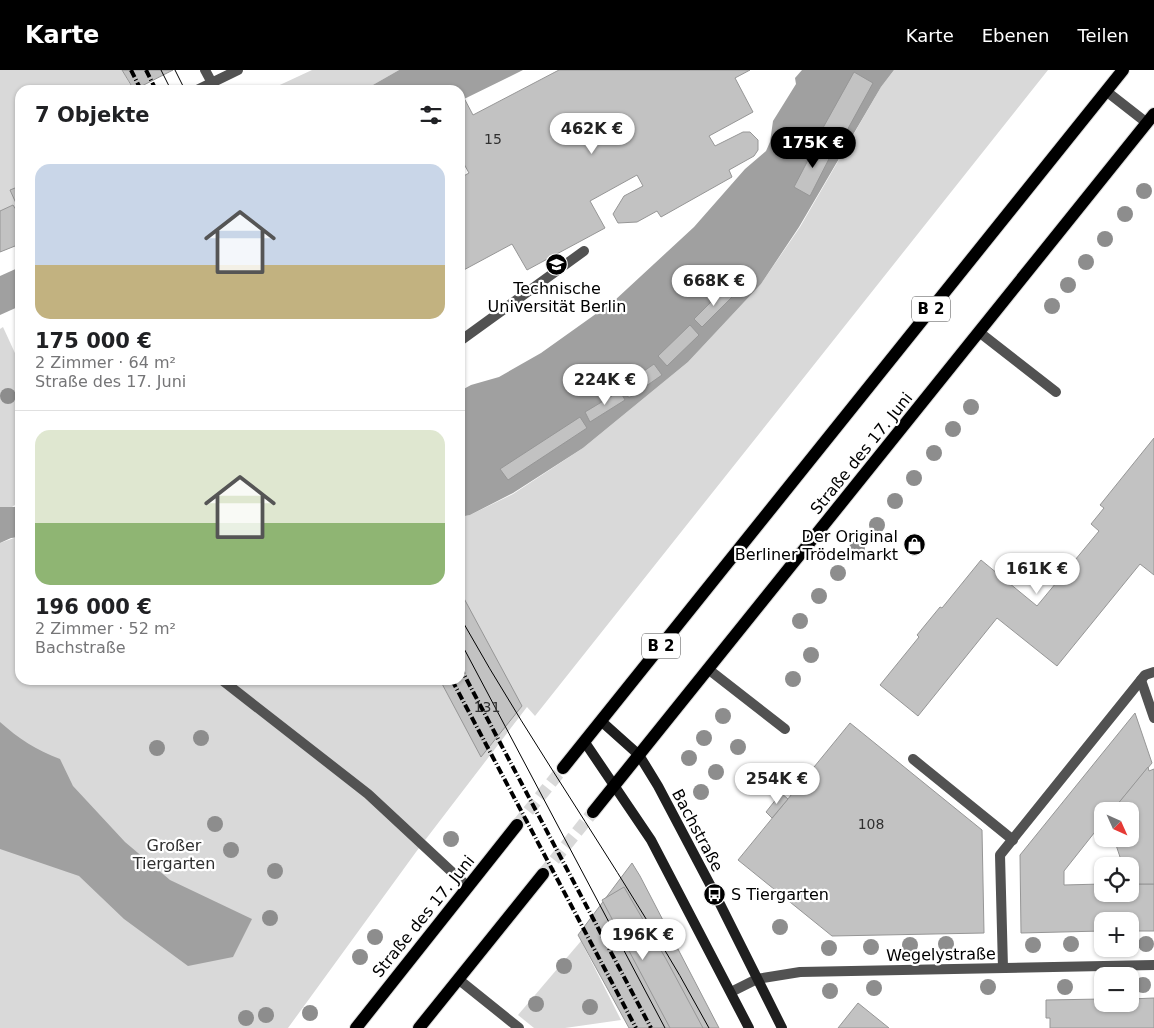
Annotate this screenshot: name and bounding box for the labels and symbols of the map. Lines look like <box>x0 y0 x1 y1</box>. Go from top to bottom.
pin: 462K € <box>551 112 633 155</box>
pin: 175K € <box>772 126 854 169</box>
house number: 15 <box>484 131 502 147</box>
school or university icon: Technische Universität Berlin <box>545 252 569 276</box>
pin: 668K € <box>673 264 755 307</box>
place label: Technische Universität Berlin <box>488 279 626 316</box>
road number: B 2 <box>912 296 950 322</box>
pin: 224K € <box>564 364 646 406</box>
street label: Straße des 17. Juni <box>806 389 916 518</box>
place label: Der Original Berliner Trödelmarkt <box>735 527 898 564</box>
shop icon: Der Original Berliner Trödelmarkt <box>902 533 926 557</box>
pin: 161K € <box>996 552 1078 595</box>
road number: B 2 <box>642 634 680 658</box>
house number: 131 <box>474 699 500 715</box>
pin: 254K € <box>736 762 818 805</box>
street label: Bachstraße <box>668 786 727 875</box>
north arrow <box>1094 802 1139 848</box>
house number: 108 <box>858 816 884 832</box>
park label: Großer Tiergarten <box>132 836 215 873</box>
street label: Straße des 17. Juni <box>368 852 478 981</box>
bus stop icon: S Tiergarten <box>703 882 727 906</box>
place label: S Tiergarten <box>731 885 829 904</box>
pin: 196K € <box>602 918 684 961</box>
street label: Wegelystraße <box>886 944 996 965</box>

